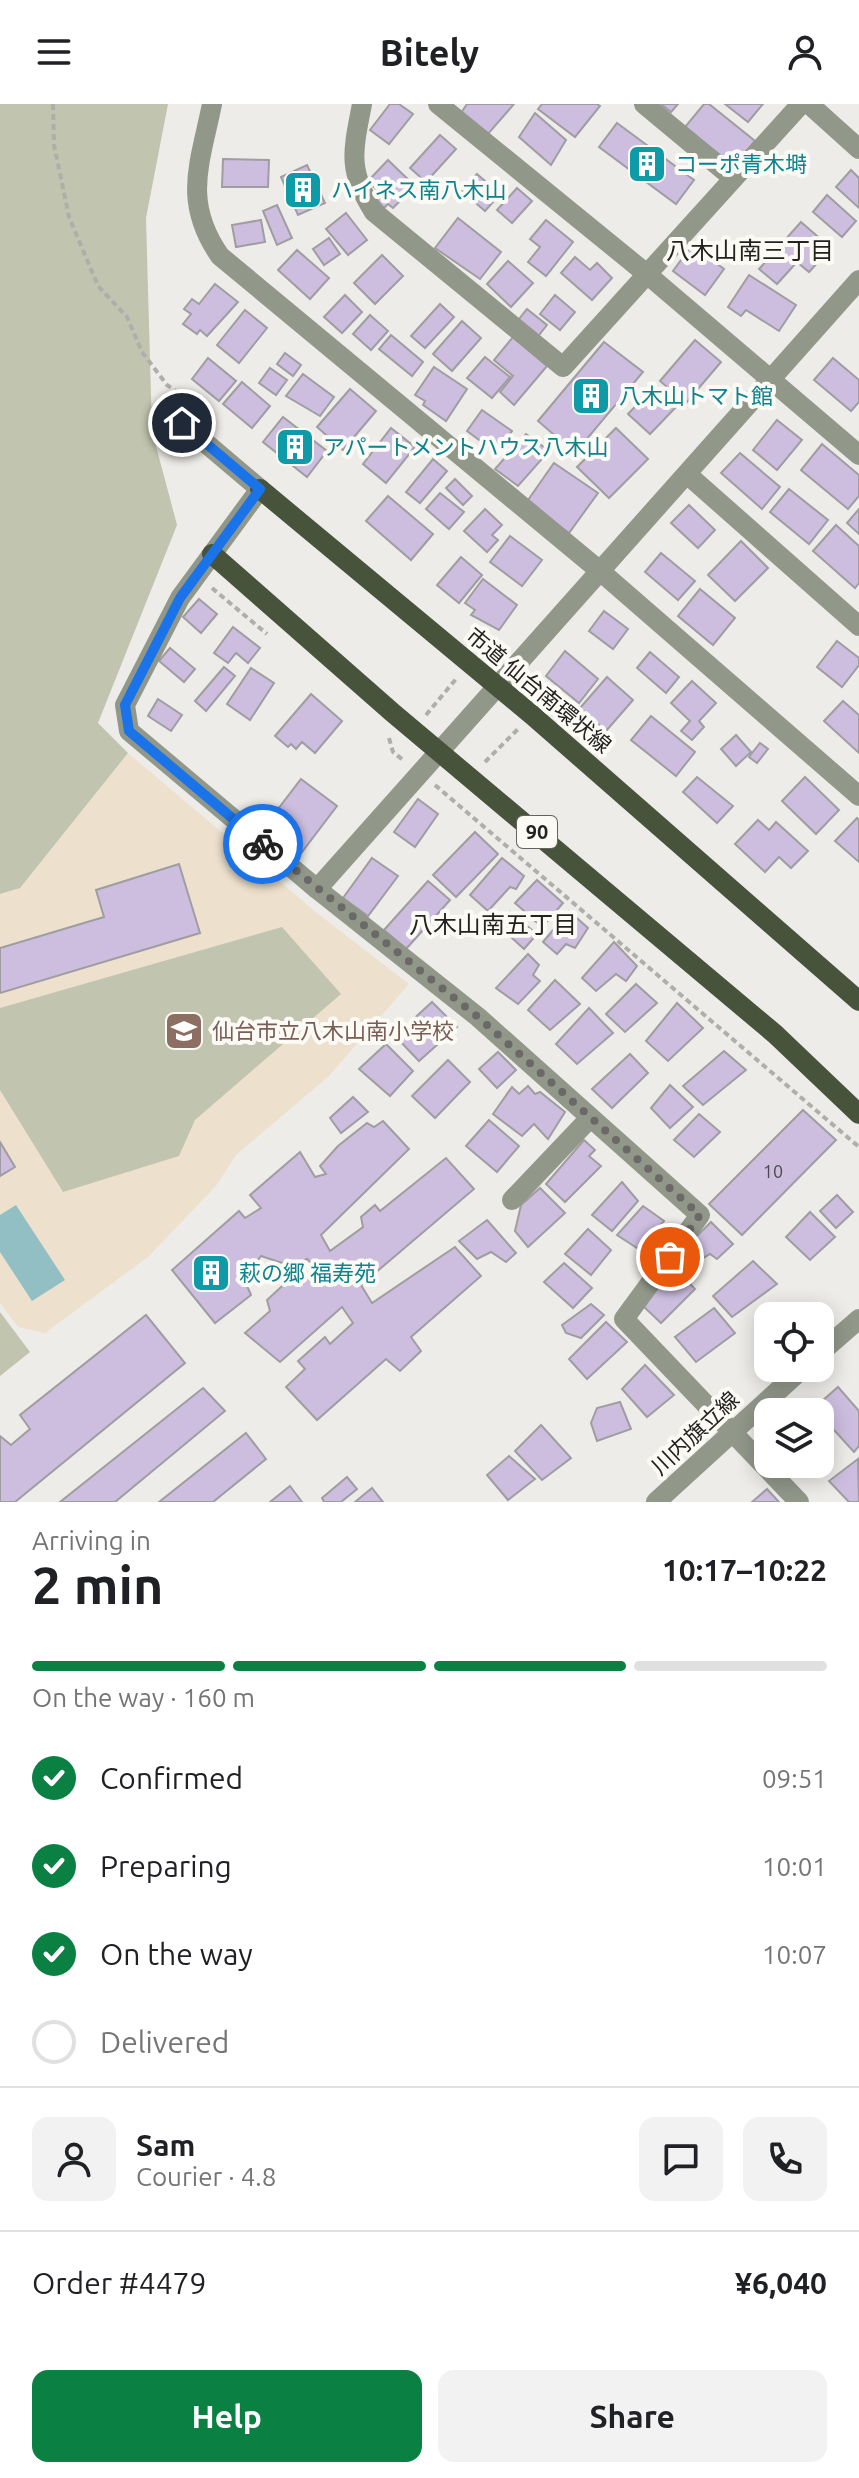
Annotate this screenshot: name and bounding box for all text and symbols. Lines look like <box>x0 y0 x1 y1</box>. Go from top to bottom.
icon: menu <box>32 30 76 74</box>
icon: person <box>783 30 827 74</box>
text: Bitely <box>380 32 479 73</box>
building icon: コーポ青木塒 <box>626 143 668 185</box>
place label: コーポ青木塒 <box>675 151 807 176</box>
building icon: ハイネス南八木山 <box>282 169 324 211</box>
place label: ハイネス南八木山 <box>331 177 507 202</box>
district label: 八木山南三丁目 <box>666 237 834 264</box>
building icon: 八木山トマト館 <box>570 375 612 417</box>
place label: 八木山トマト館 <box>619 383 773 408</box>
pin <box>148 389 216 457</box>
icon: home <box>160 401 204 445</box>
building icon: アパートメントハウス八木山 <box>274 426 316 468</box>
place label: アパートメントハウス八木山 <box>323 434 609 459</box>
street label: 市道 仙台南環状線 <box>462 622 617 757</box>
courier <box>223 804 303 884</box>
road number: 90 <box>517 816 557 848</box>
icon: bike <box>241 822 285 866</box>
district label: 八木山南五丁目 <box>409 911 577 938</box>
school or university icon: 仙台市立八木山南小学校 <box>163 1010 205 1052</box>
place label: 仙台市立八木山南小学校 <box>212 1018 454 1043</box>
house number: 10 <box>763 1161 783 1181</box>
pin <box>636 1223 704 1291</box>
icon: bag <box>648 1235 692 1279</box>
building icon: 萩の郷 福寿苑 <box>190 1252 232 1294</box>
place label: 萩の郷 福寿苑 <box>239 1260 376 1285</box>
map controls <box>754 1302 834 1478</box>
button: locate <box>754 1302 834 1382</box>
street label: 川内旗立線 <box>646 1386 743 1479</box>
button: layers <box>754 1398 834 1478</box>
text: Arriving in <box>32 1526 151 1555</box>
text: 10:17–10:22 <box>662 1553 827 1587</box>
text: 2 min <box>32 1556 163 1614</box>
text: On the way · 160 m <box>32 1683 255 1712</box>
icon: check <box>32 1756 76 1800</box>
text: Confirmed <box>100 1761 243 1795</box>
text: 09:51 <box>762 1764 827 1793</box>
icon: check <box>32 1844 76 1888</box>
text: Preparing <box>100 1849 232 1883</box>
text: 10:01 <box>762 1852 827 1881</box>
icon: check <box>32 1932 76 1976</box>
text: On the way <box>100 1937 253 1971</box>
text: 10:07 <box>762 1940 827 1969</box>
text: Delivered <box>100 2025 229 2059</box>
button: person <box>32 2117 116 2201</box>
button: chat <box>639 2117 723 2201</box>
button: phone <box>743 2117 827 2201</box>
text: Sam <box>136 2128 195 2162</box>
text: Courier · 4.8 <box>136 2162 276 2191</box>
text: Order #4479 <box>32 2266 206 2300</box>
text: ¥6,040 <box>735 2266 827 2300</box>
button: Help <box>32 2370 422 2462</box>
button: Share <box>438 2370 827 2462</box>

